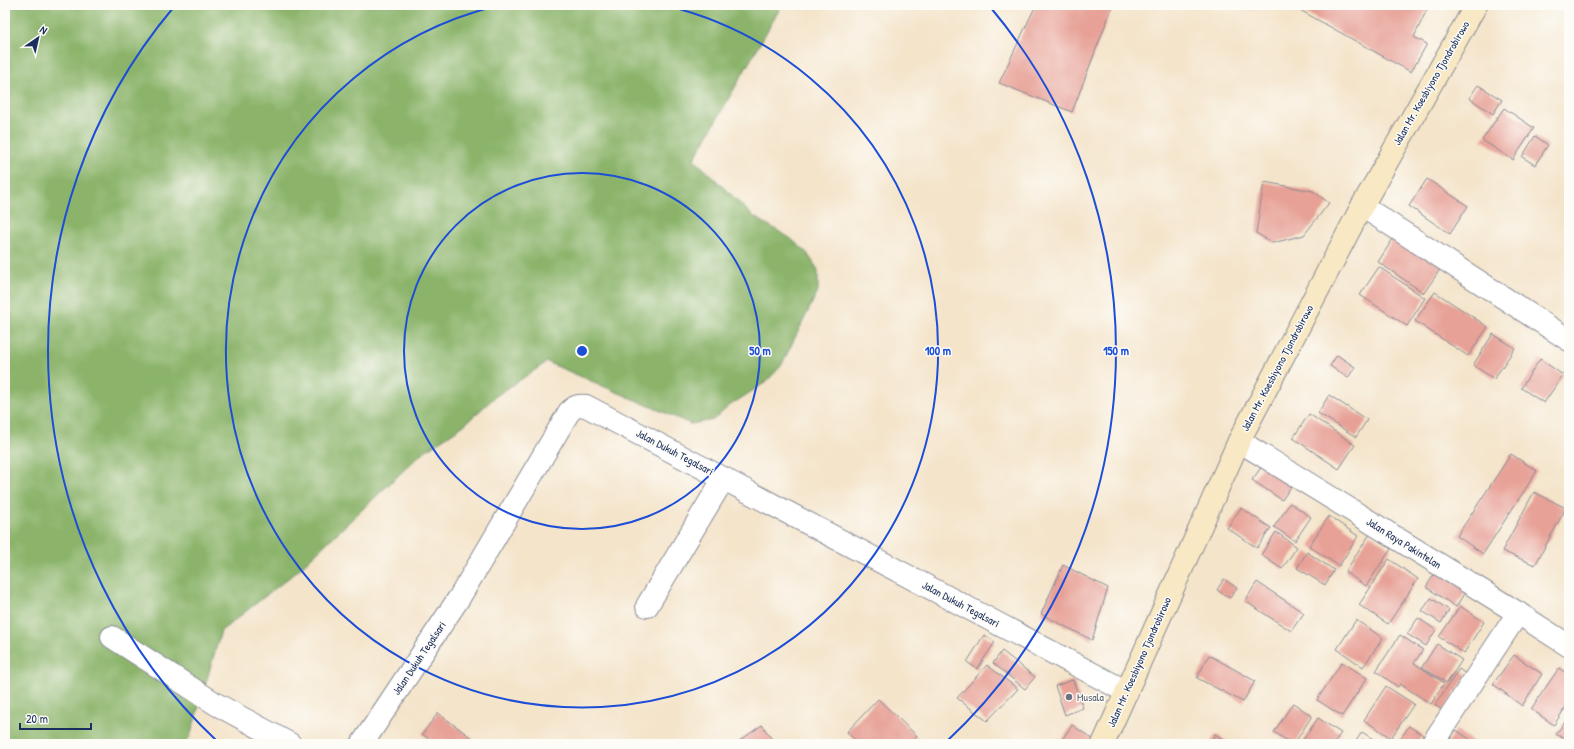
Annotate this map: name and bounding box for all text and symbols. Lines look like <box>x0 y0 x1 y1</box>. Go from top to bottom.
north arrow <box>18 18 58 58</box>
street label: Jalan Mr. Koesbiyono Tjondrobirowo <box>1390 18 1473 148</box>
text: N <box>37 22 50 37</box>
street label: Jalan Mr. Koesbiyono Tjondrobirowo <box>1238 302 1317 433</box>
text: 50 m <box>749 342 771 359</box>
text: 100 m <box>925 342 951 359</box>
text: 150 m <box>1103 342 1129 359</box>
centre of rings <box>575 344 589 358</box>
street label: Jalan Dukuh Tegalsari <box>634 426 716 478</box>
street label: Jalan Raya Pakintelan <box>1364 514 1444 572</box>
street label: Jalan Dukuh Tegalsari <box>920 578 1002 630</box>
street label: Jalan Mr. Koesbiyono Tjondrobirowo <box>1104 594 1174 729</box>
street label: Jalan Dukuh Tegalsari <box>389 619 449 697</box>
place label: Musala <box>1077 690 1104 704</box>
marker: Musala <box>1064 692 1074 702</box>
scale bar <box>20 705 91 731</box>
text: 20 m <box>26 710 48 727</box>

